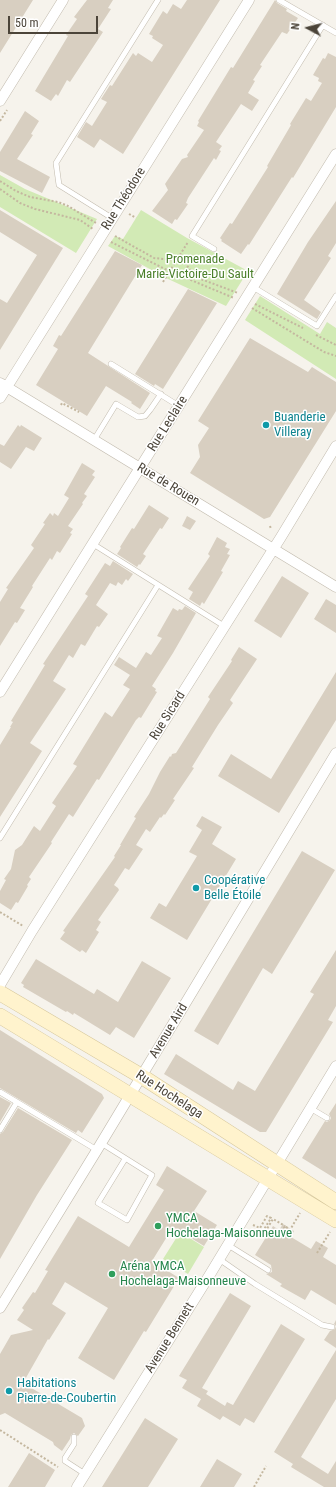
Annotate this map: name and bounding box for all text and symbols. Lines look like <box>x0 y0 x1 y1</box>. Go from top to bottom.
scale bar <box>10 8 100 34</box>
north arrow <box>288 8 328 48</box>
text: 50 m <box>15 16 39 30</box>
text: N <box>289 22 302 31</box>
street label: Rue Théodore <box>99 165 149 233</box>
park label: Promenade Marie-Victoire-Du Sault <box>136 252 254 283</box>
street label: Rue Leclaire <box>145 393 191 455</box>
place label: Buanderie Villeray <box>274 410 325 441</box>
marker: Buanderie Villeray <box>261 420 271 430</box>
street label: Rue de Rouen <box>134 460 202 510</box>
street label: Rue Sicard <box>147 689 189 743</box>
place label: Coopérative Belle Étoile <box>204 873 265 904</box>
marker: Coopérative Belle Étoile <box>191 883 201 893</box>
street label: Avenue Aird <box>147 1001 191 1061</box>
street label: Rue Hochelaga <box>132 1067 206 1123</box>
place label: YMCA Hochelaga-Maisonneuve <box>166 1211 292 1242</box>
marker: YMCA Hochelaga-Maisonneuve <box>153 1221 163 1231</box>
place label: Aréna YMCA Hochelaga-Maisonneuve <box>120 1259 246 1290</box>
marker: Aréna YMCA Hochelaga-Maisonneuve <box>107 1269 117 1279</box>
street label: Avenue Bennett <box>142 1300 198 1376</box>
place label: Habitations Pierre-de-Coubertin <box>17 1376 116 1407</box>
marker: Habitations Pierre-de-Coubertin <box>4 1386 14 1396</box>

